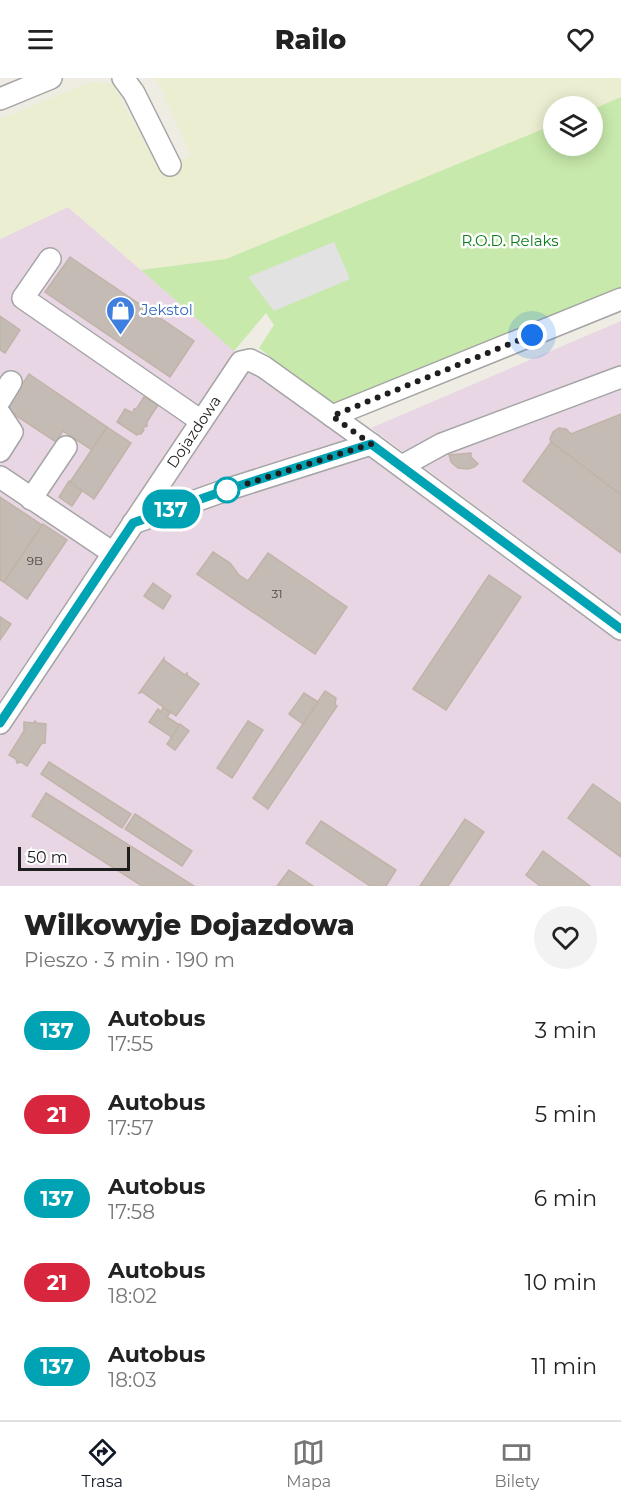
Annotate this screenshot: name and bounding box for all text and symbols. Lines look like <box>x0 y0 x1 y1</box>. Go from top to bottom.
icon: menu <box>24 23 57 56</box>
text: Railo <box>275 23 346 56</box>
icon: heart <box>564 23 597 56</box>
map controls <box>543 96 603 156</box>
button: layers <box>543 96 603 156</box>
park label: R.O.D. Relaks <box>461 231 559 250</box>
shop icon: Jekstol <box>104 294 136 336</box>
place label: Jekstol <box>140 300 193 319</box>
your location <box>517 320 547 350</box>
street label: Dojazdowa <box>162 392 225 472</box>
unlabelled marker <box>214 477 240 503</box>
line badge: 137 <box>136 490 206 528</box>
text: 137 <box>154 497 188 522</box>
house number: 9B <box>27 553 43 568</box>
house number: 31 <box>271 586 283 601</box>
scale bar <box>18 844 130 872</box>
text: 50 m <box>27 848 68 867</box>
button: heart <box>534 906 597 969</box>
text: Wilkowyje Dojazdowa <box>24 908 354 942</box>
text: Pieszo · 3 min · 190 m <box>24 948 235 972</box>
text: Autobus <box>108 1005 205 1032</box>
text: 3 min <box>535 1017 597 1044</box>
text: 137 <box>40 1018 74 1043</box>
text: 17:55 <box>108 1032 153 1056</box>
text: Autobus <box>108 1089 205 1116</box>
text: 5 min <box>535 1101 597 1128</box>
text: 21 <box>47 1102 67 1127</box>
text: 17:57 <box>108 1116 154 1140</box>
text: Autobus <box>108 1173 205 1200</box>
text: 6 min <box>534 1185 597 1212</box>
text: 137 <box>40 1186 74 1211</box>
text: 17:58 <box>108 1200 155 1224</box>
text: Autobus <box>108 1257 205 1284</box>
text: 10 min <box>525 1269 597 1296</box>
text: 21 <box>47 1270 67 1295</box>
text: 18:02 <box>108 1284 157 1308</box>
text: Autobus <box>108 1341 205 1368</box>
text: 11 min <box>531 1353 597 1380</box>
text: 137 <box>40 1354 74 1379</box>
text: 18:03 <box>108 1368 157 1392</box>
tab: Trasa <box>82 1436 123 1491</box>
tab: Mapa <box>286 1436 331 1491</box>
tab: Bilety <box>494 1436 539 1491</box>

